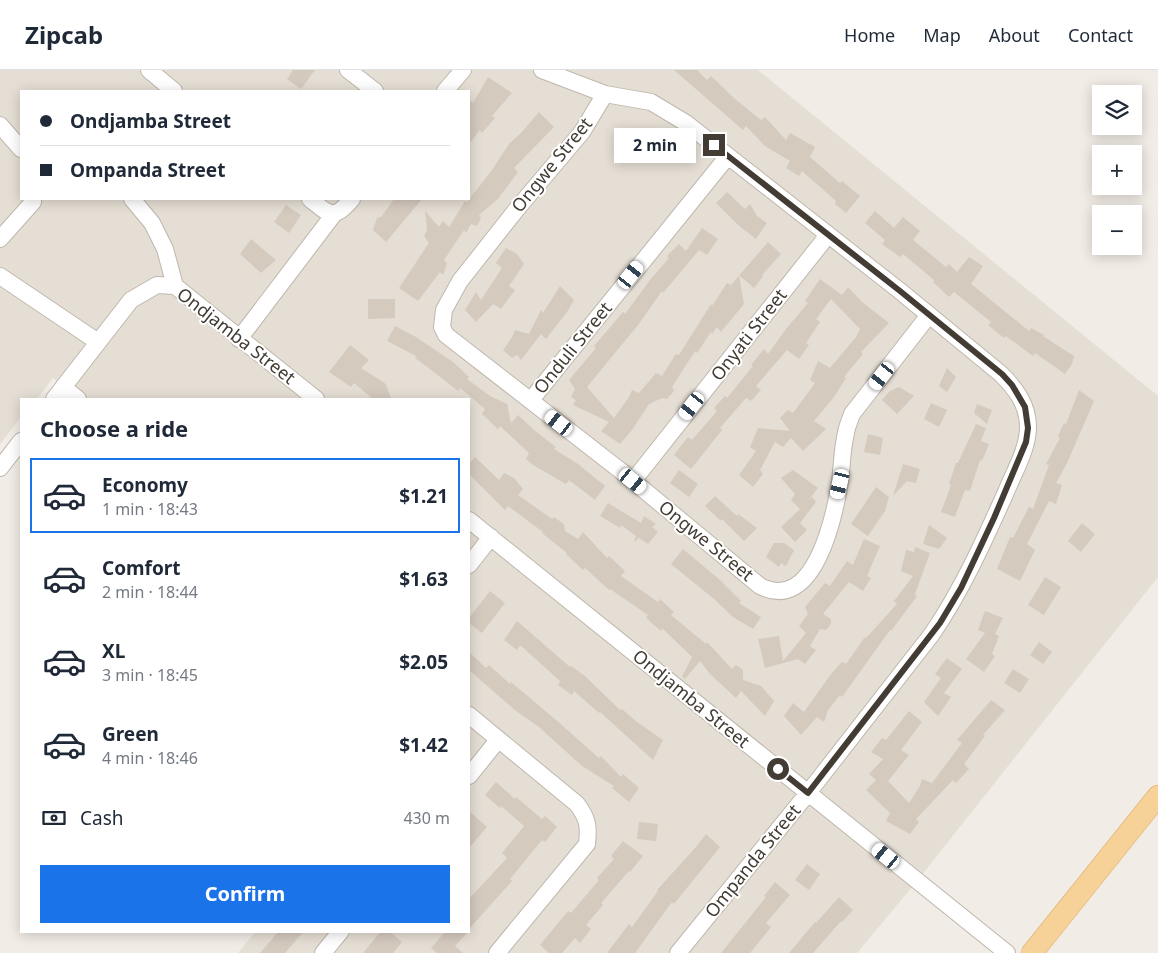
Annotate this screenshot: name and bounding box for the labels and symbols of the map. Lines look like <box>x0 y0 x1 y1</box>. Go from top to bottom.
street label: Ongwe Street <box>506 112 597 217</box>
callout: 2 min <box>614 128 696 162</box>
route end <box>703 134 725 156</box>
car <box>615 259 646 291</box>
street label: Ondjamba Street <box>173 281 301 389</box>
street label: Onyati Street <box>705 283 792 385</box>
street label: Onduli Street <box>528 296 617 398</box>
car <box>866 360 897 392</box>
car <box>676 390 707 422</box>
car <box>542 408 575 438</box>
car <box>616 466 649 496</box>
car <box>829 468 850 500</box>
street label: Ongwe Street <box>654 495 759 586</box>
street label: Ondjamba Street <box>628 644 755 753</box>
route start <box>767 758 789 780</box>
street label: Ompanda Street <box>699 798 806 922</box>
car <box>869 841 902 871</box>

